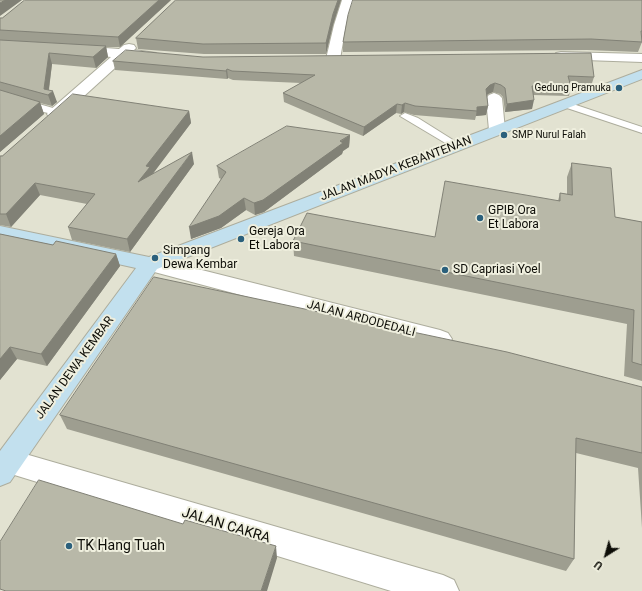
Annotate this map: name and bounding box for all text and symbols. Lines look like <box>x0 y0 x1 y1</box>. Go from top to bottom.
place label: Gedung Pramuka <box>534 82 611 94</box>
marker: Gedung Pramuka <box>614 83 624 93</box>
place label: SMP Nurul Falah <box>512 129 586 141</box>
marker: SMP Nurul Falah <box>499 130 509 140</box>
street label: JALAN MADYA KEBANTENAN <box>318 133 474 205</box>
place label: GPIB Ora Et Labora <box>488 204 539 232</box>
marker: GPIB Ora Et Labora <box>475 213 485 223</box>
place label: Gereja Ora Et Labora <box>249 225 305 253</box>
marker: Gereja Ora Et Labora <box>236 234 246 244</box>
place label: Simpang Dewa Kembar <box>163 244 237 272</box>
marker: Simpang Dewa Kembar <box>150 253 160 263</box>
place label: SD Capriasi Yoel <box>453 263 541 277</box>
marker: SD Capriasi Yoel <box>440 265 450 275</box>
street label: JALAN ARDODEDALI <box>305 298 417 340</box>
street label: JALAN DEWA KEMBAR <box>33 314 117 422</box>
street label: JALAN CAKRA <box>180 505 272 547</box>
north arrow <box>586 535 626 575</box>
place label: TK Hang Tuah <box>77 538 165 554</box>
marker: TK Hang Tuah <box>64 541 74 551</box>
text: U <box>592 558 605 572</box>

